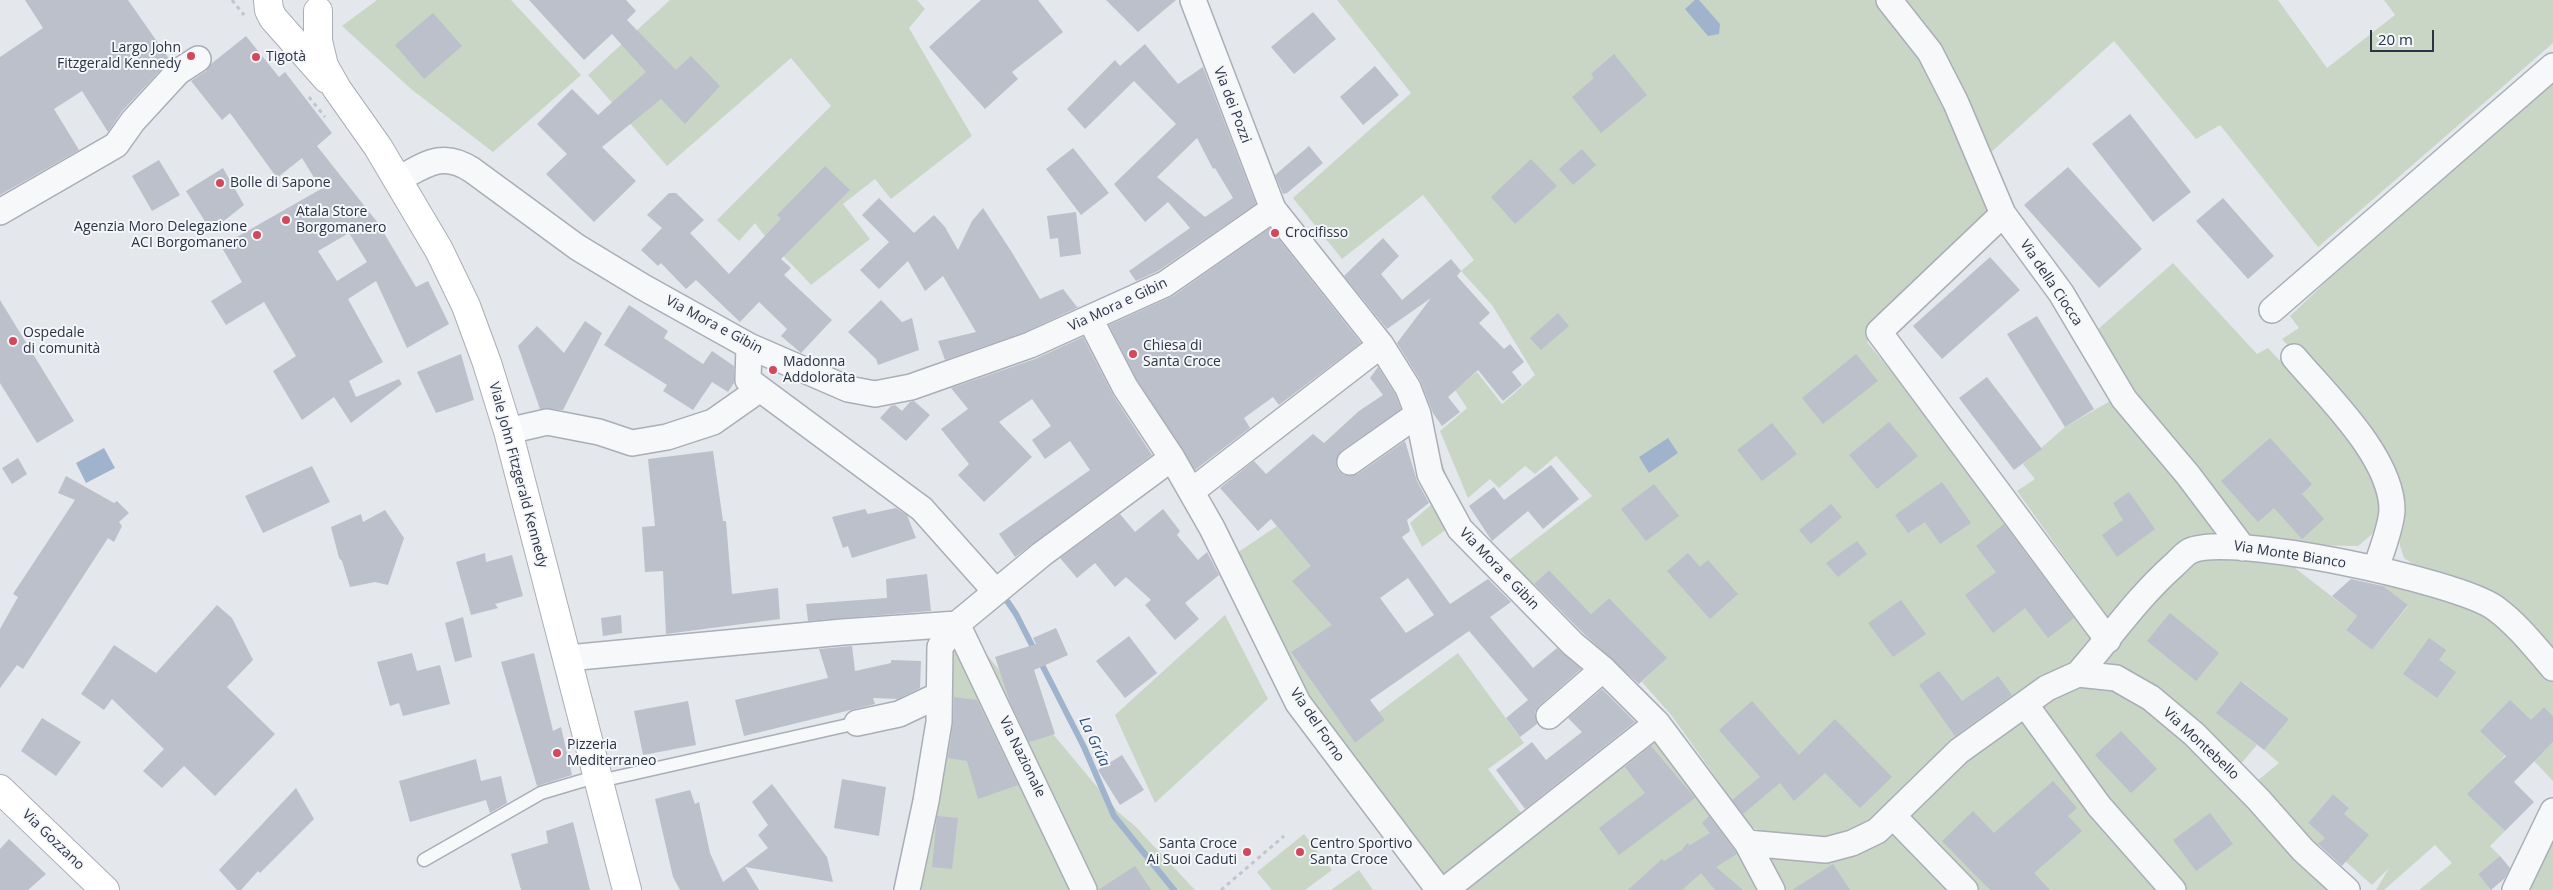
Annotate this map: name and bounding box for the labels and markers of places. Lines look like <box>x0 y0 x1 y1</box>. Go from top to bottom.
place label: Largo John Fitzgerald Kennedy <box>57 40 181 72</box>
place label: Tigotà <box>266 49 306 65</box>
marker: Largo John Fitzgerald Kennedy <box>185 50 197 62</box>
marker: Tigotà <box>250 51 262 63</box>
place label: Bolle di Sapone <box>230 175 331 191</box>
marker: Bolle di Sapone <box>214 177 226 189</box>
place label: Atala Store Borgomanero <box>296 204 387 236</box>
marker: Atala Store Borgomanero <box>280 214 292 226</box>
place label: Agenzia Moro Delegazione ACI Borgomanero <box>74 219 247 252</box>
place label: Crocifisso <box>1285 225 1348 241</box>
marker: Crocifisso <box>1269 227 1281 239</box>
marker: Agenzia Moro Delegazione ACI Borgomanero <box>251 229 263 241</box>
place label: Ospedale di comunità <box>23 325 100 358</box>
marker: Ospedale di comunità <box>7 335 19 347</box>
place label: Chiesa di Santa Croce <box>1143 338 1221 371</box>
marker: Chiesa di Santa Croce <box>1127 348 1139 360</box>
place label: Madonna Addolorata <box>783 354 856 387</box>
marker: Madonna Addolorata <box>767 364 779 376</box>
place label: Pizzeria Mediterraneo <box>567 737 656 770</box>
marker: Pizzeria Mediterraneo <box>551 747 563 759</box>
place label: Santa Croce Ai Suoi Caduti <box>1147 836 1237 869</box>
place label: Centro Sportivo Santa Croce <box>1310 836 1412 869</box>
marker: Santa Croce Ai Suoi Caduti <box>1241 846 1253 858</box>
marker: Centro Sportivo Santa Croce <box>1294 846 1306 858</box>

